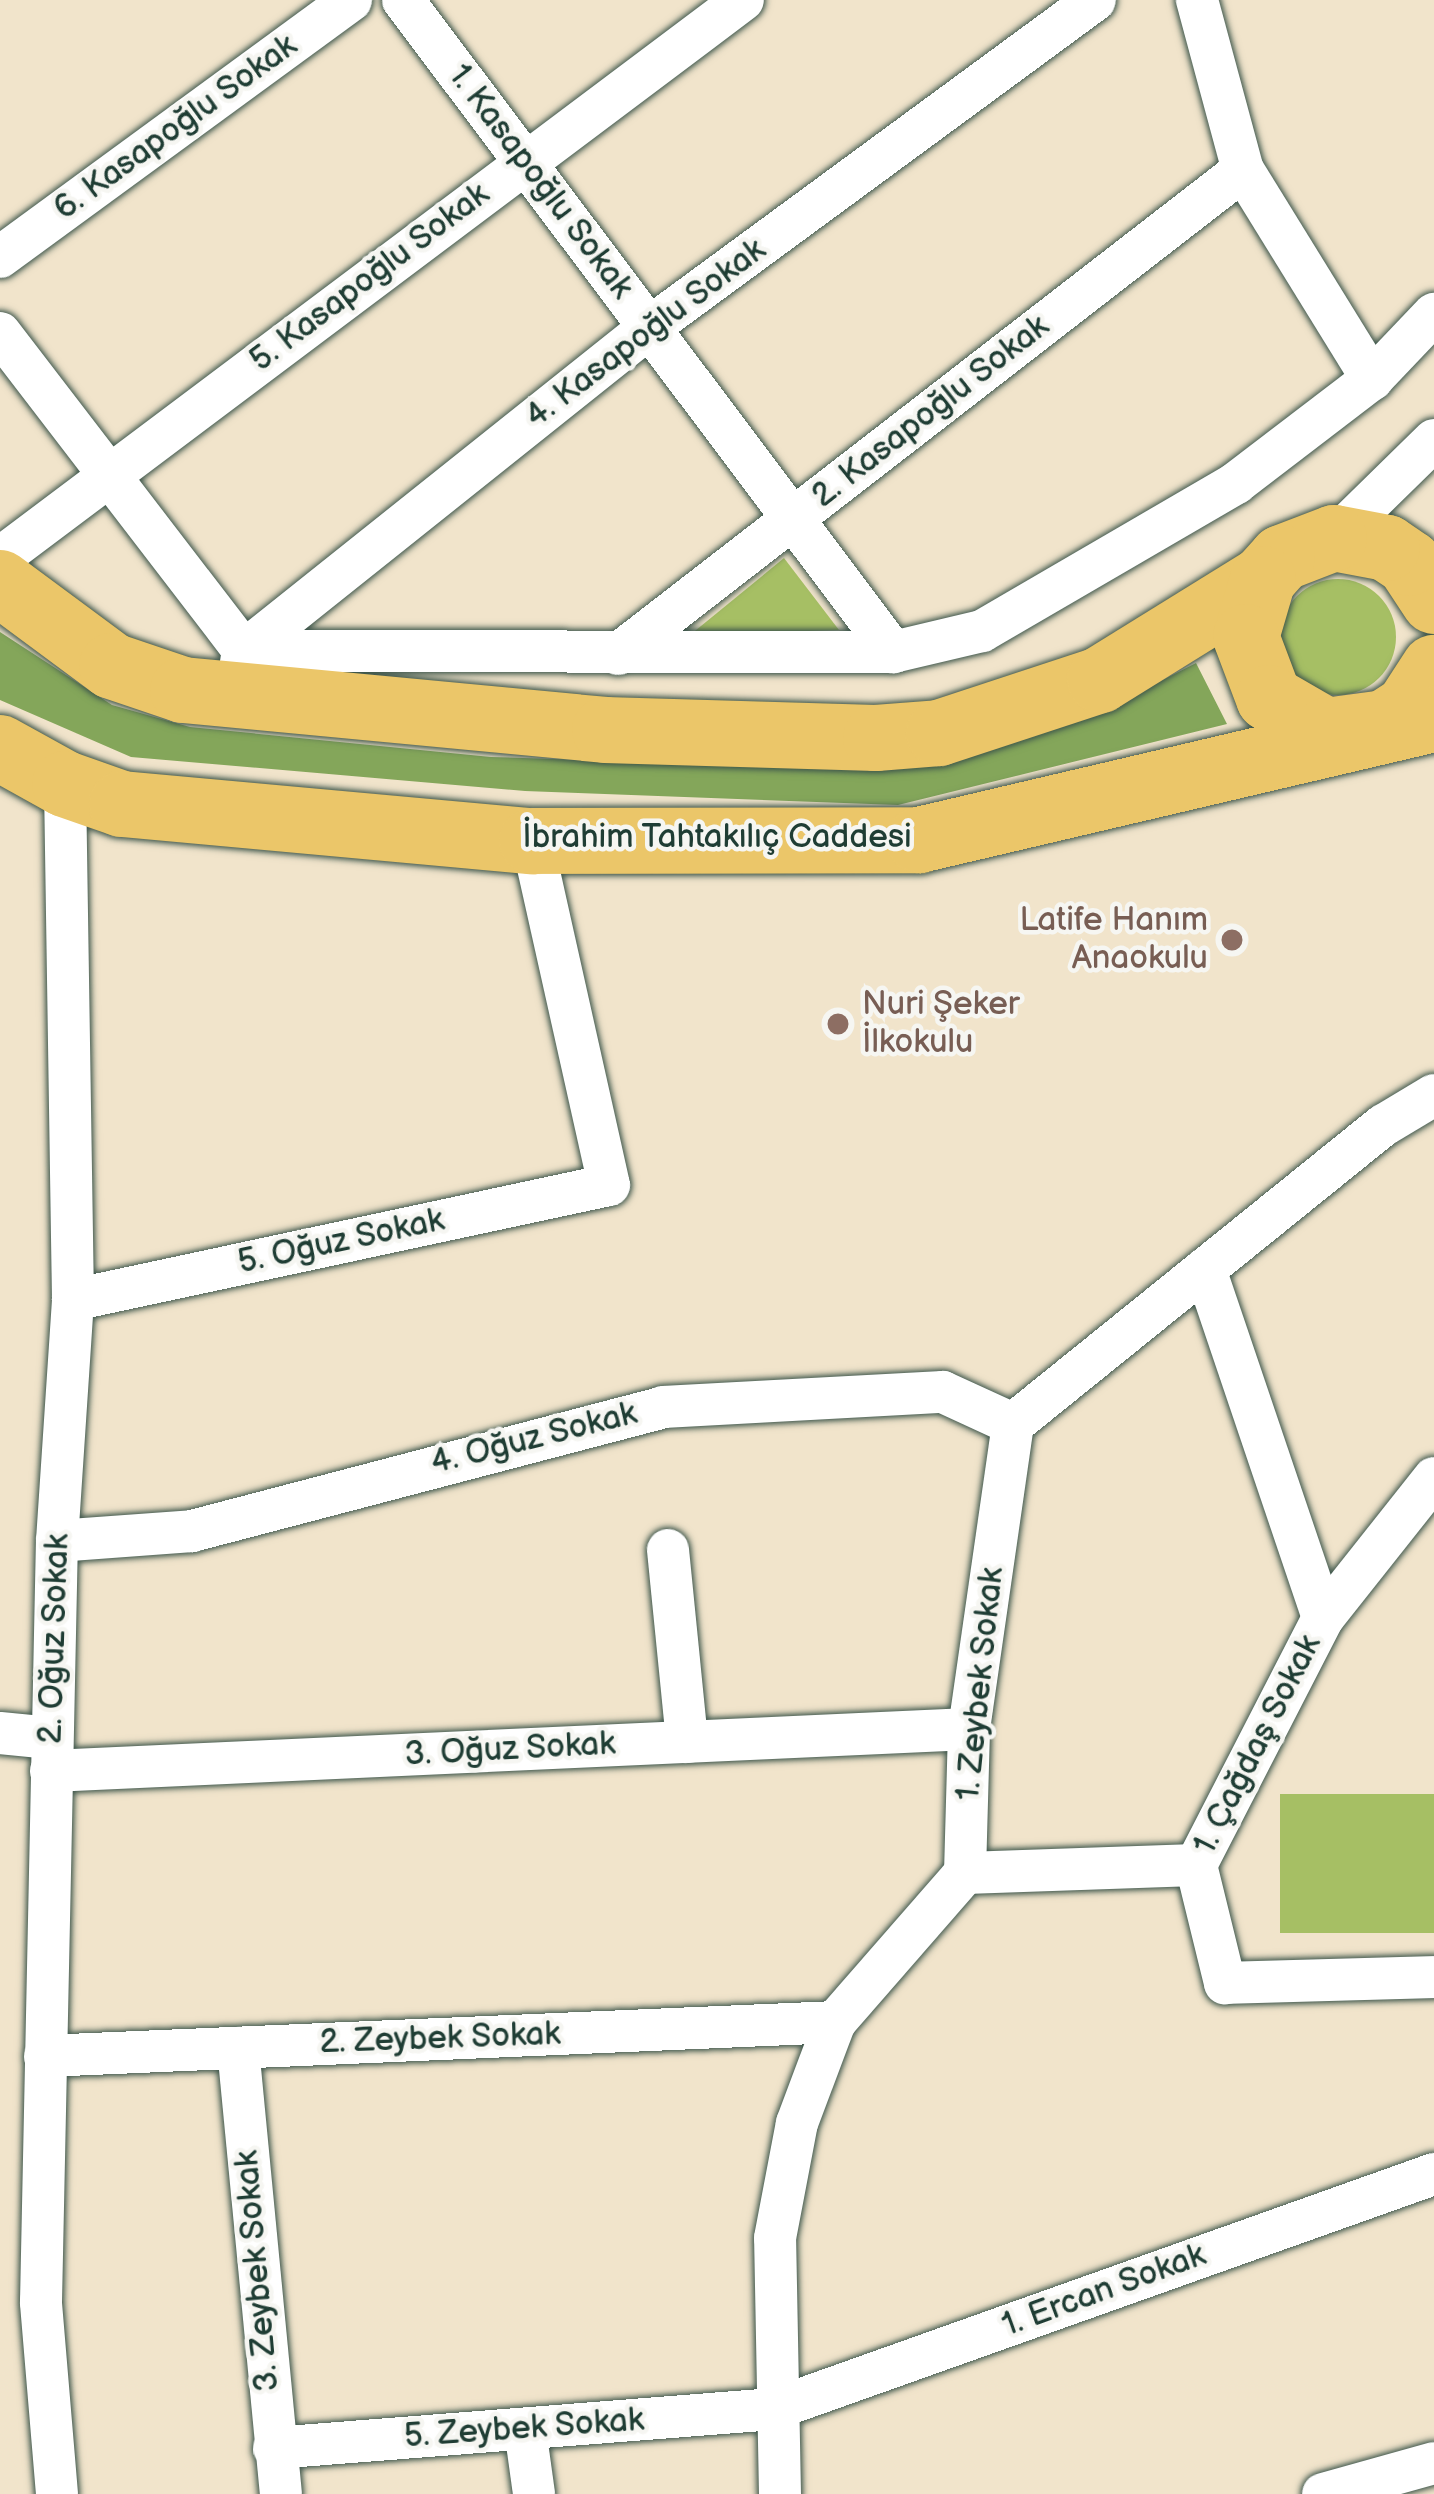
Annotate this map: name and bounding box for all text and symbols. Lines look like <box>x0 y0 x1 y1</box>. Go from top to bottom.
street label: 6. Kasapoğlu Sokak <box>47 26 305 230</box>
street label: 1. Kasapoğlu Sokak <box>439 57 641 307</box>
street label: 5. Kasapoğlu Sokak <box>242 175 498 381</box>
street label: 4. Kasapoğlu Sokak <box>518 231 774 437</box>
street label: 2. Kasapoğlu Sokak <box>804 307 1058 517</box>
street label: İbrahim Tahtakılıç Caddesi <box>522 818 912 858</box>
place label: Latife Hanım Anaokulu <box>1020 901 1208 979</box>
marker: Latife Hanım Anaokulu <box>1219 927 1245 953</box>
place label: Nuri Şeker İlkokulu <box>862 985 1020 1063</box>
marker: Nuri Şeker İlkokulu <box>825 1011 851 1037</box>
street label: 5. Oğuz Sokak <box>234 1201 448 1283</box>
street label: 4. Oğuz Sokak <box>427 1394 641 1484</box>
street label: 2. Oğuz Sokak <box>32 1533 78 1745</box>
street label: 1. Zeybek Sokak <box>949 1565 1013 1803</box>
street label: 1. Çağdaş Sokak <box>1186 1628 1330 1862</box>
street label: 3. Oğuz Sokak <box>403 1725 617 1775</box>
street label: 2. Zeybek Sokak <box>319 2015 561 2063</box>
street label: 3. Zeybek Sokak <box>228 2149 288 2393</box>
street label: 1. Ercan Sokak <box>997 2236 1211 2346</box>
street label: 5. Zeybek Sokak <box>402 2401 646 2457</box>

